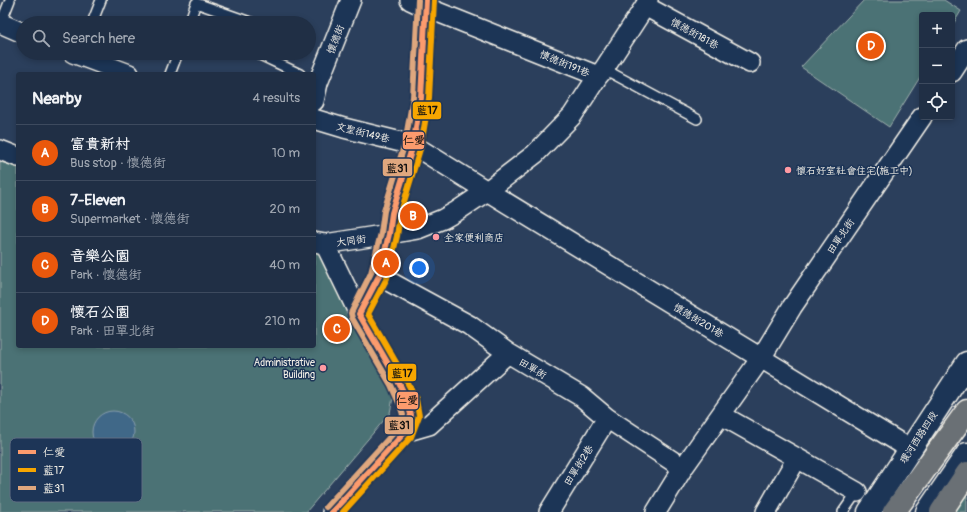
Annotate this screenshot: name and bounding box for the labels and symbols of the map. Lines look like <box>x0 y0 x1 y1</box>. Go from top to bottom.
street label: 懷德街181巷 <box>668 16 721 52</box>
street label: 懷德街 <box>325 23 347 56</box>
pin: D <box>858 31 884 61</box>
street label: 懷德街191巷 <box>538 48 592 80</box>
line badge: 藍17 <box>412 101 442 120</box>
text: 藍17 <box>416 104 438 117</box>
street label: 文聖街149巷 <box>335 121 392 146</box>
line badge: 仁愛 <box>402 131 425 150</box>
text: 仁愛 <box>403 134 425 147</box>
line badge: 藍31 <box>382 158 413 177</box>
text: 藍31 <box>386 162 408 175</box>
marker: 懷石好室社會住宅(施工中) <box>783 165 793 175</box>
place label: 懷石好室社會住宅(施工中) <box>796 165 913 177</box>
pin: B <box>400 201 426 231</box>
street label: 田單北街 <box>825 217 857 256</box>
marker: 全家便利商店 <box>431 232 441 242</box>
place label: 全家便利商店 <box>444 232 504 244</box>
street label: 大同街 <box>335 233 367 249</box>
pin: A <box>373 248 399 278</box>
your location <box>409 258 429 278</box>
street label: 懷德街201巷 <box>671 301 727 341</box>
pin: C <box>324 314 350 344</box>
street label: 田單街 <box>517 356 548 382</box>
place label: Administrative Building <box>254 357 315 381</box>
marker: Administrative Building <box>318 363 328 373</box>
line badge: 藍17 <box>387 363 417 382</box>
text: 藍17 <box>391 367 413 380</box>
line badge: 仁愛 <box>396 391 419 410</box>
text: 仁愛 <box>396 394 418 407</box>
street label: 環河西路四段 <box>897 409 940 466</box>
line badge: 藍31 <box>384 416 414 435</box>
text: 藍31 <box>388 419 410 432</box>
legend <box>10 438 142 502</box>
street label: 田單街2巷 <box>562 442 597 488</box>
text: 仁愛 <box>43 446 65 459</box>
text: 藍17 <box>43 464 64 477</box>
text: 藍31 <box>43 482 64 495</box>

